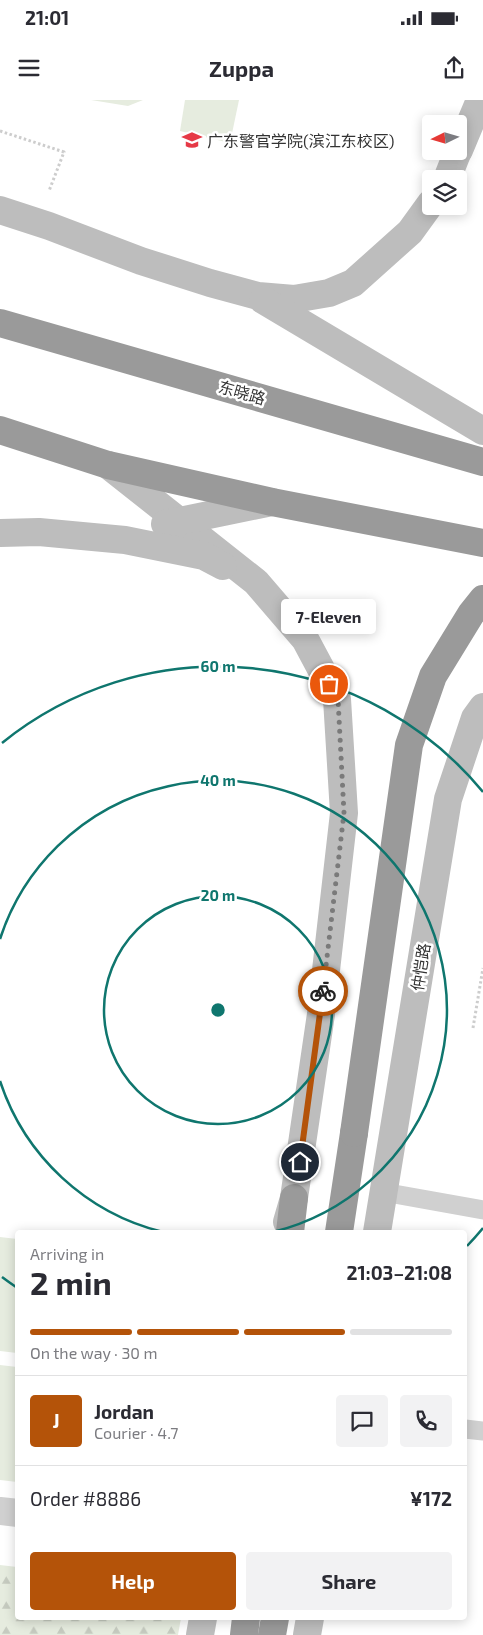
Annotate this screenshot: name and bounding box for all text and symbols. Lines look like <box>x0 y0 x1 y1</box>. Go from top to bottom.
text: 21:01 <box>25 6 69 29</box>
icon: menu <box>15 54 43 82</box>
icon: share <box>440 54 468 82</box>
text: Zuppa <box>209 55 274 81</box>
north arrow <box>422 115 468 160</box>
map controls <box>422 115 467 215</box>
school or university icon: 广东警官学院(滨江东校区) <box>181 129 203 151</box>
place label: 广东警官学院(滨江东校区) <box>207 131 395 150</box>
button: layers <box>422 170 467 215</box>
street label: 东晓路 <box>216 376 268 408</box>
callout: 7-Eleven <box>282 599 376 634</box>
text: 7-Eleven <box>296 607 361 626</box>
text: 60 m <box>201 657 235 675</box>
pin <box>308 663 350 705</box>
icon: bag <box>315 670 343 698</box>
text: 40 m <box>200 771 236 789</box>
text: 20 m <box>201 886 235 904</box>
street label: 仲恺路 <box>407 942 433 992</box>
courier <box>298 966 348 1016</box>
icon: bike <box>309 977 337 1005</box>
centre of rings <box>209 1001 227 1019</box>
pin <box>279 1141 321 1183</box>
icon: home <box>286 1148 314 1176</box>
text: Arriving in <box>30 1244 104 1263</box>
text: 21:03–21:08 <box>347 1261 452 1284</box>
text: 2 min <box>30 1263 112 1301</box>
text: On the way · 30 m <box>30 1343 158 1362</box>
button: chat <box>336 1395 388 1447</box>
button: phone <box>400 1395 452 1447</box>
text: Jordan <box>94 1400 154 1423</box>
text: J <box>52 1409 60 1432</box>
text: Courier · 4.7 <box>94 1423 178 1442</box>
text: Order #8886 <box>30 1487 141 1510</box>
text: ¥172 <box>410 1487 452 1510</box>
button: Help <box>30 1552 236 1610</box>
button: Share <box>246 1552 452 1610</box>

